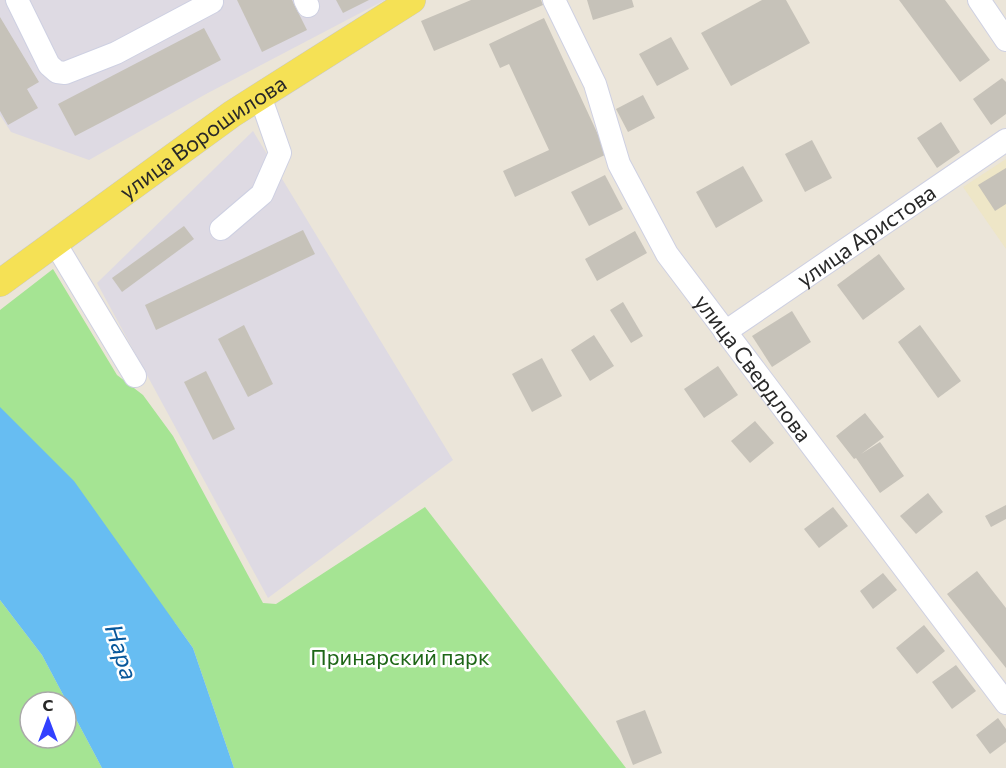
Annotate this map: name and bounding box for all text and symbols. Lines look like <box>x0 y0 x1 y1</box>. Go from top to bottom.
street label: улица Ворошилова <box>114 69 291 205</box>
street label: улица Аристова <box>791 178 941 292</box>
street label: улица Свердлова <box>689 289 818 447</box>
water label: Нара <box>100 620 145 683</box>
park label: Принарский парк <box>310 643 490 670</box>
north arrow <box>18 690 78 750</box>
text: С <box>43 695 54 714</box>

